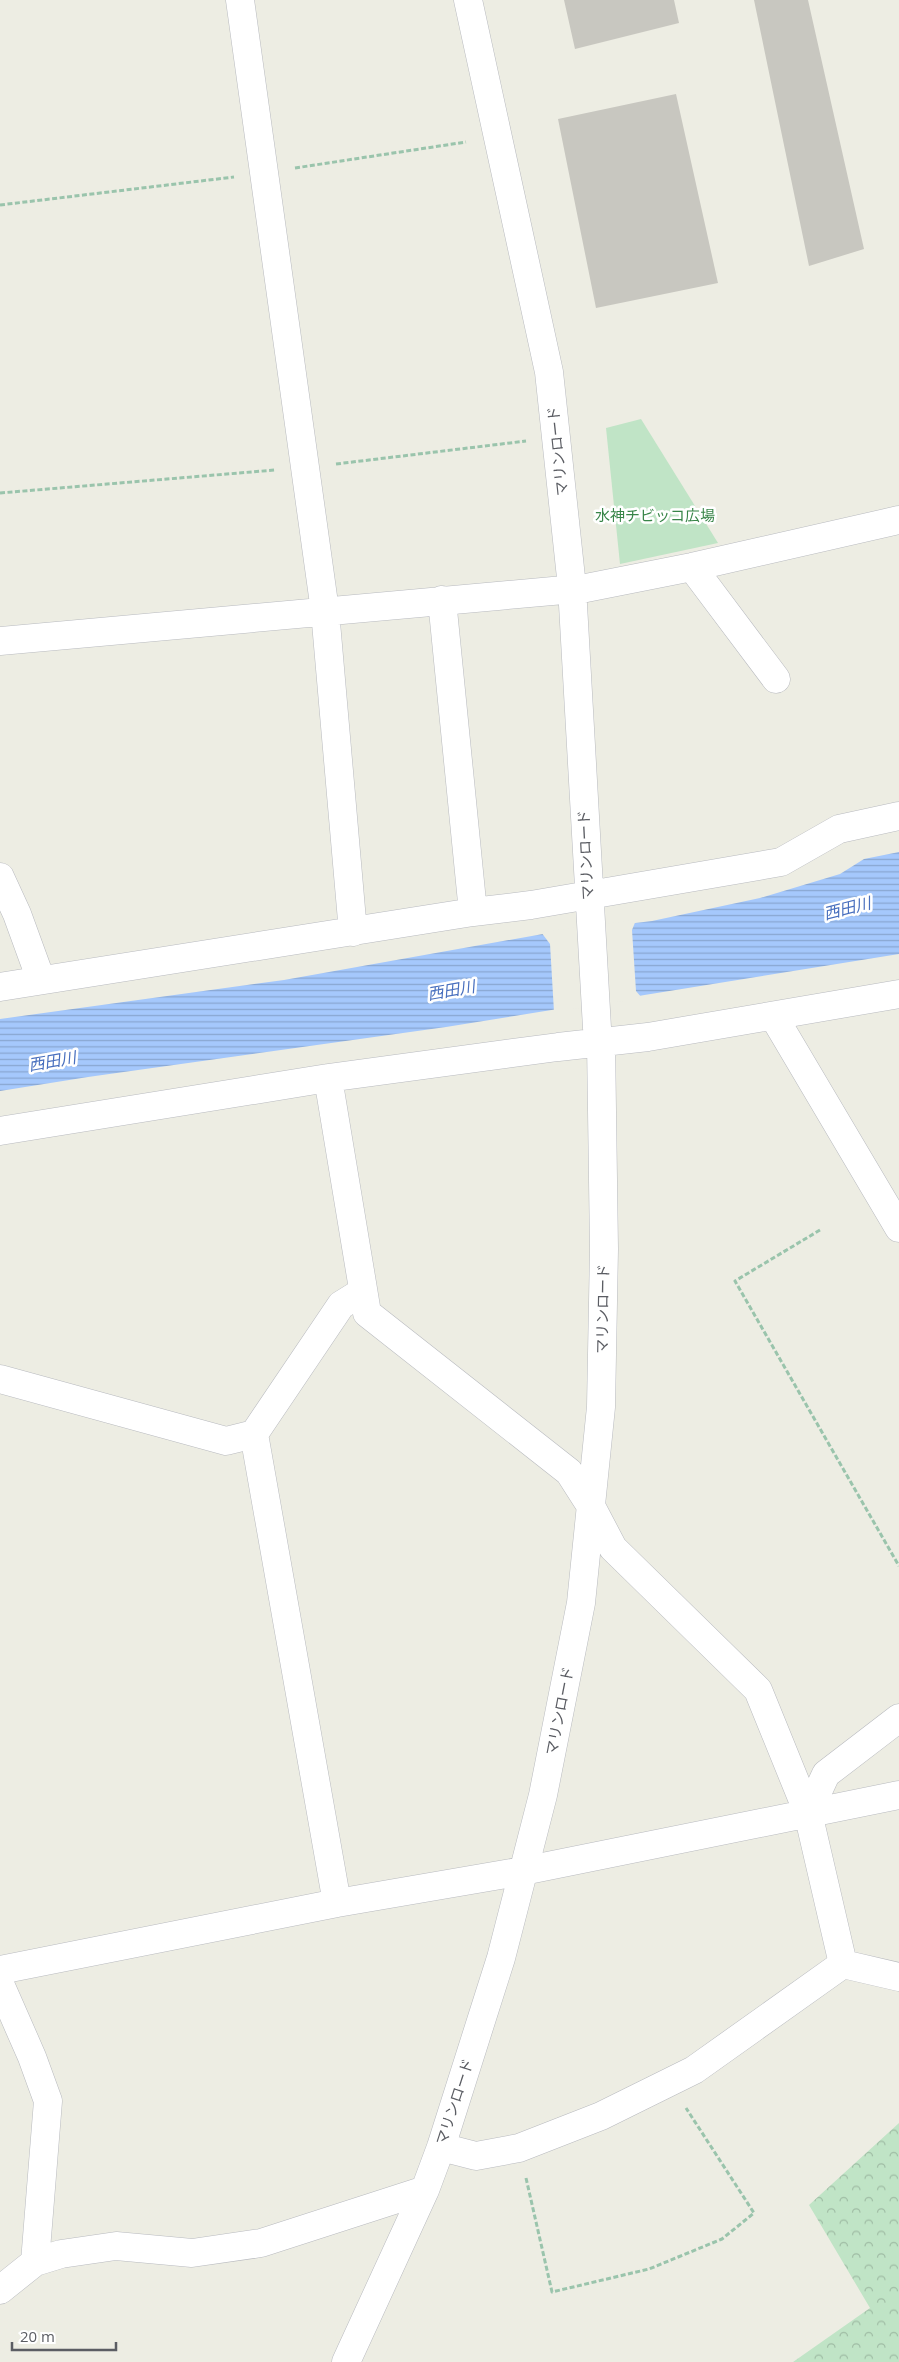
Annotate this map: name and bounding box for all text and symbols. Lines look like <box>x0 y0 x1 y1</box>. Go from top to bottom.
street label: マリンロード <box>542 405 572 497</box>
park label: 水神チビッコ広場 <box>595 505 715 525</box>
street label: マリンロード <box>573 810 597 901</box>
water label: 西田川 <box>821 891 875 924</box>
water label: 西田川 <box>425 975 479 1005</box>
water label: 西田川 <box>26 1046 80 1076</box>
street label: マリンロード <box>591 1264 613 1354</box>
street label: マリンロード <box>541 1665 577 1757</box>
street label: マリンロード <box>431 2056 477 2148</box>
scale bar <box>12 2320 116 2352</box>
text: 20 m <box>20 2326 55 2346</box>

